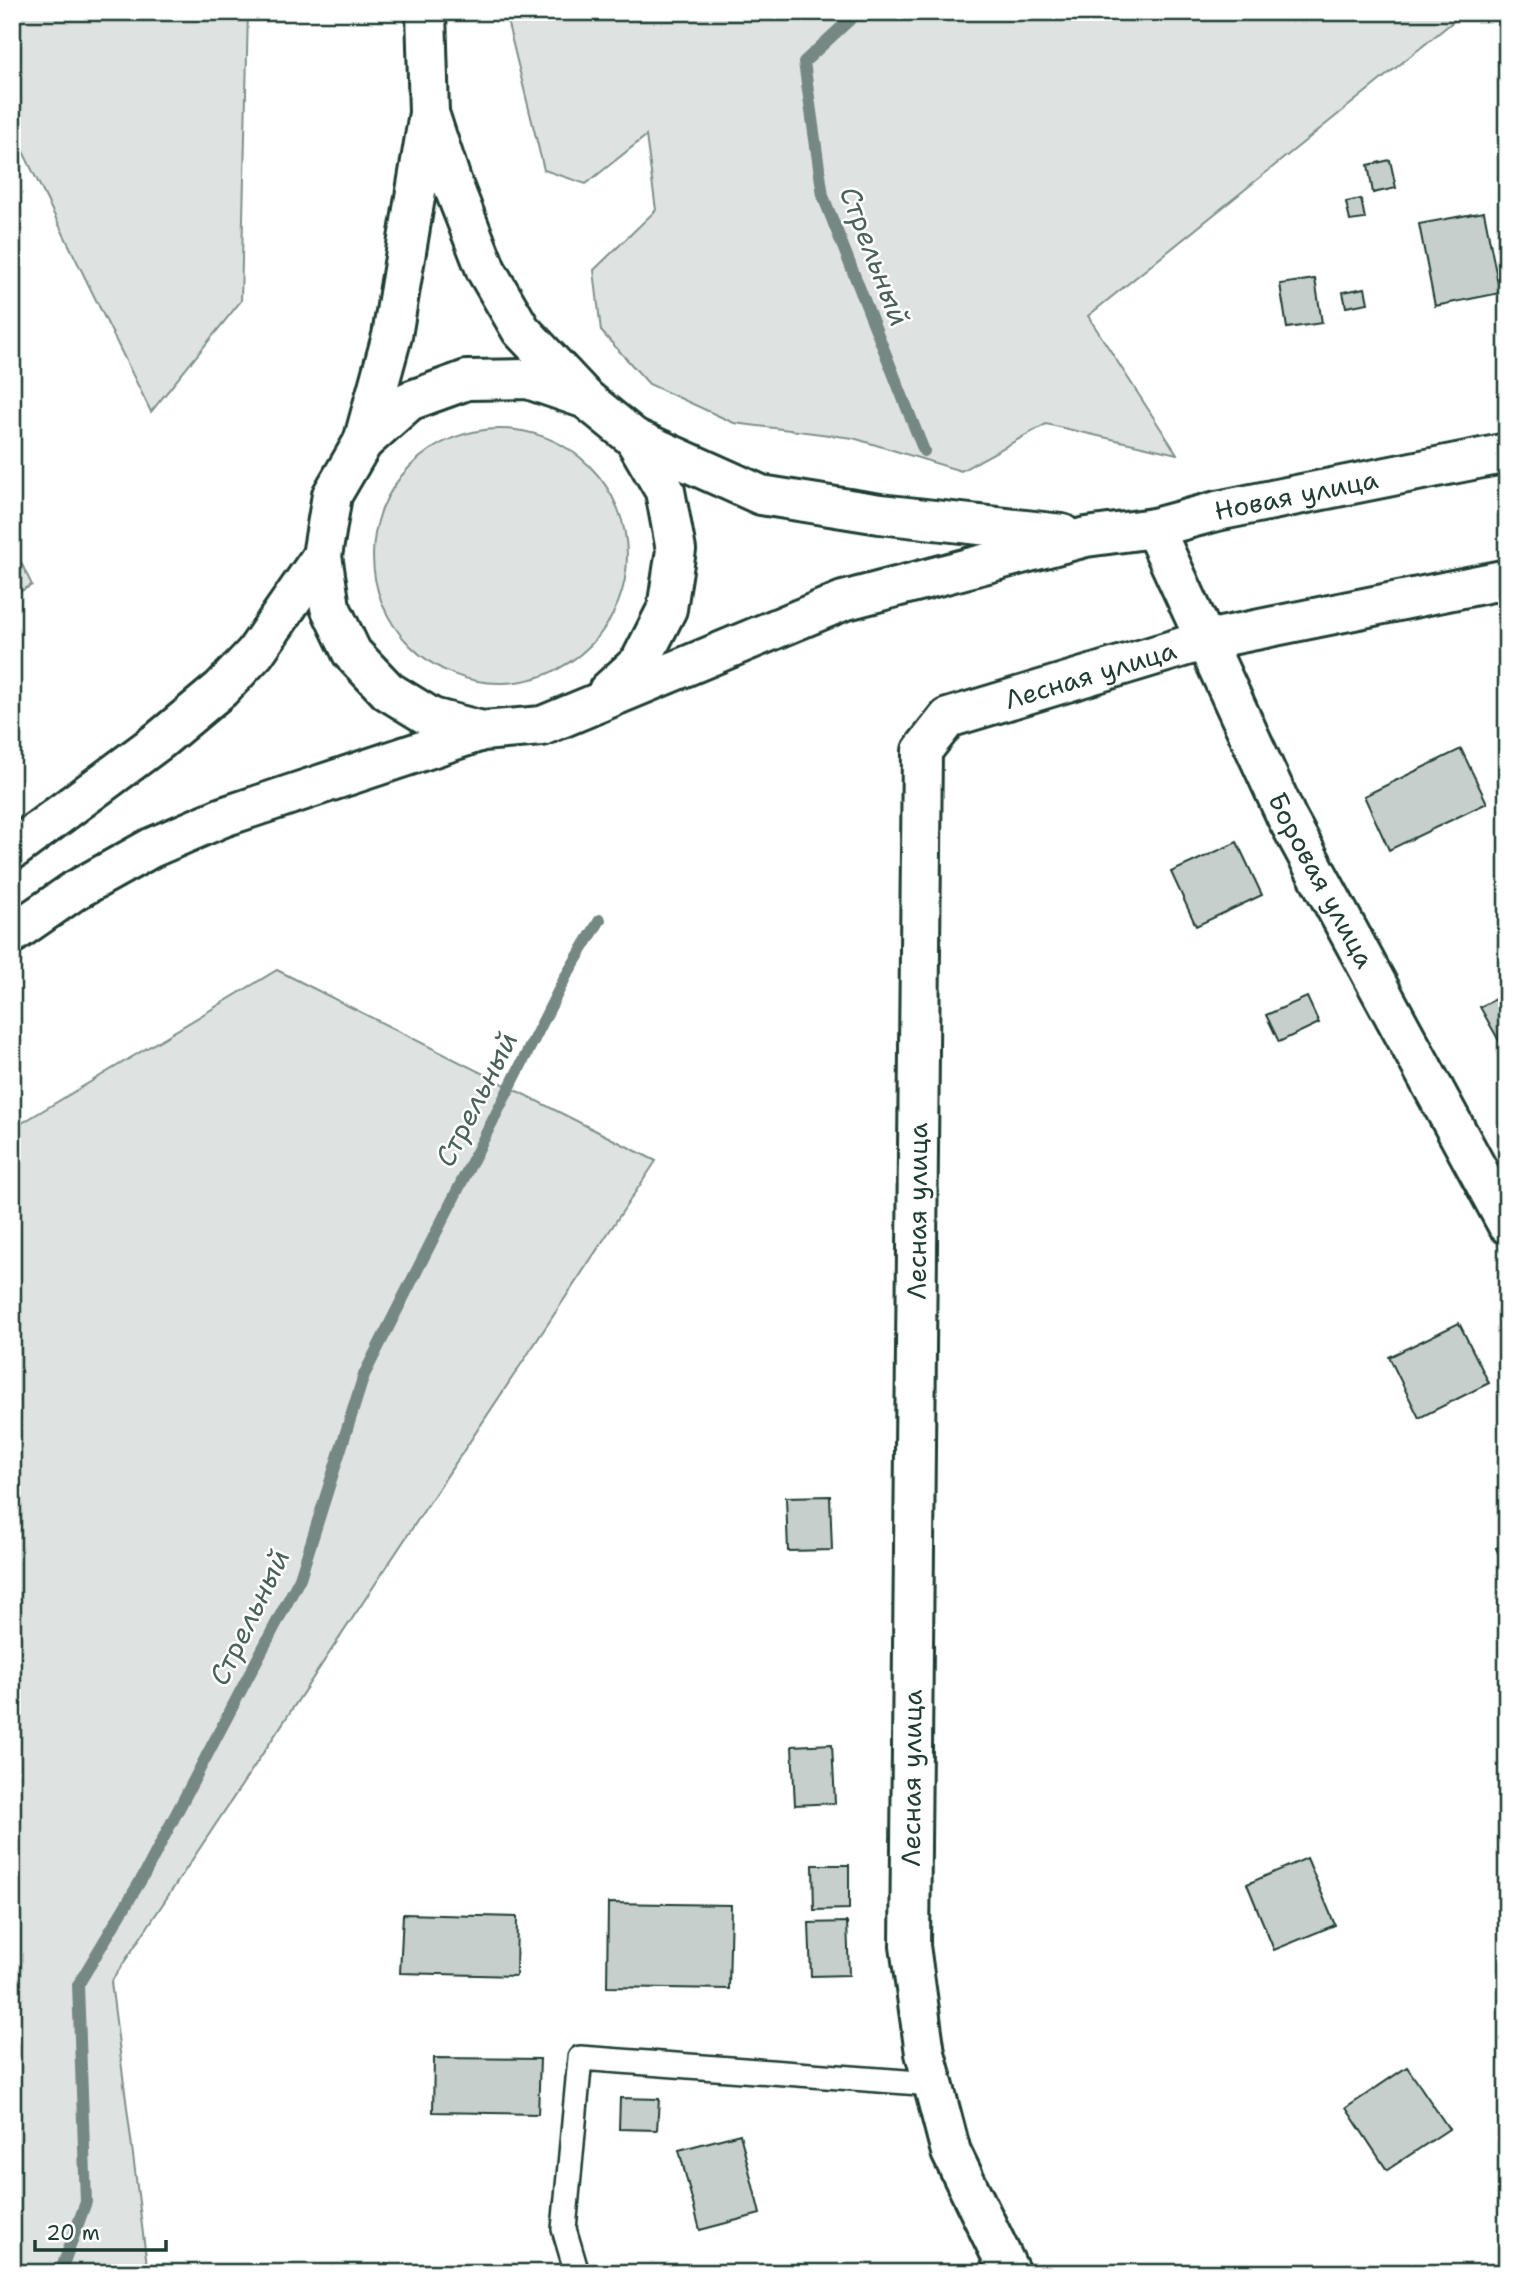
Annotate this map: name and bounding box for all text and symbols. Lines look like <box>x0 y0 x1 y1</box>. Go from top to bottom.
water label: Стрельный <box>831 181 919 331</box>
street label: Новая улица <box>1211 461 1381 528</box>
street label: Лесная улица <box>1001 632 1180 717</box>
street label: Боровая улица <box>1261 787 1383 974</box>
water label: Стрельный <box>426 1025 526 1173</box>
street label: Лесная улица <box>898 1122 935 1300</box>
water label: Стрельный <box>200 1543 298 1691</box>
street label: Лесная улица <box>893 1689 930 1867</box>
scale bar <box>35 2208 166 2252</box>
text: 20 m <box>46 2219 100 2247</box>

